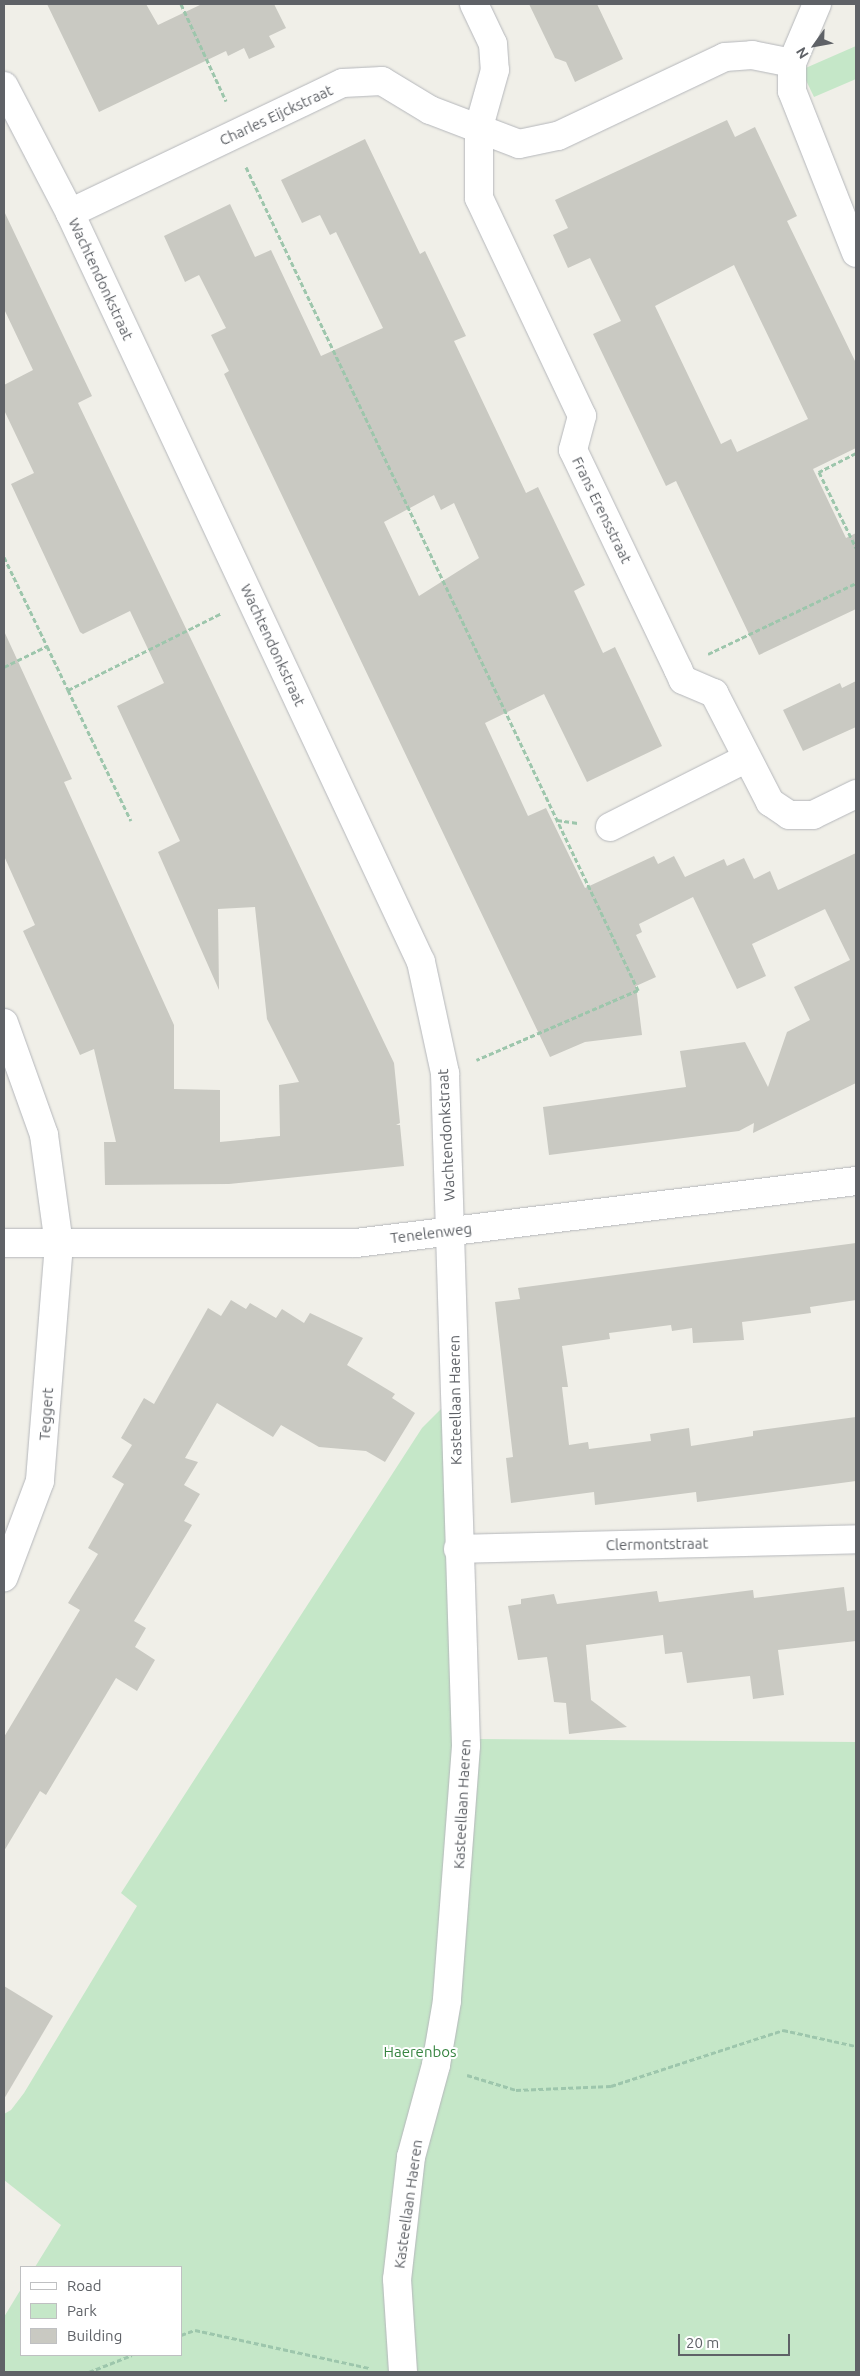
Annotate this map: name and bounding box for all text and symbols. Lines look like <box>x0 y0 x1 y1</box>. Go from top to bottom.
north arrow <box>790 20 840 70</box>
text: N <box>793 44 812 62</box>
street label: Charles Eijckstraat <box>216 81 336 149</box>
street label: Wachtendonkstraat <box>65 215 137 343</box>
street label: Frans Erensstraat <box>568 454 636 566</box>
street label: Wachtendonkstraat <box>237 581 309 709</box>
street label: Wachtendonkstraat <box>434 1068 458 1202</box>
street label: Tenelenweg <box>389 1219 473 1247</box>
street label: Kasteellaan Haeren <box>445 1335 465 1465</box>
street label: Teggert <box>35 1387 57 1441</box>
street label: Clermontstraat <box>606 1534 708 1554</box>
street label: Kasteellaan Haeren <box>450 1739 474 1869</box>
park label: Haerenbos <box>383 2043 457 2061</box>
street label: Kasteellaan Haeren <box>390 2138 426 2270</box>
legend <box>20 2266 182 2356</box>
text: Road <box>67 2277 102 2294</box>
text: Park <box>67 2302 97 2319</box>
scale bar <box>680 2324 792 2356</box>
text: Building <box>67 2327 122 2344</box>
text: 20 m <box>686 2334 719 2351</box>

